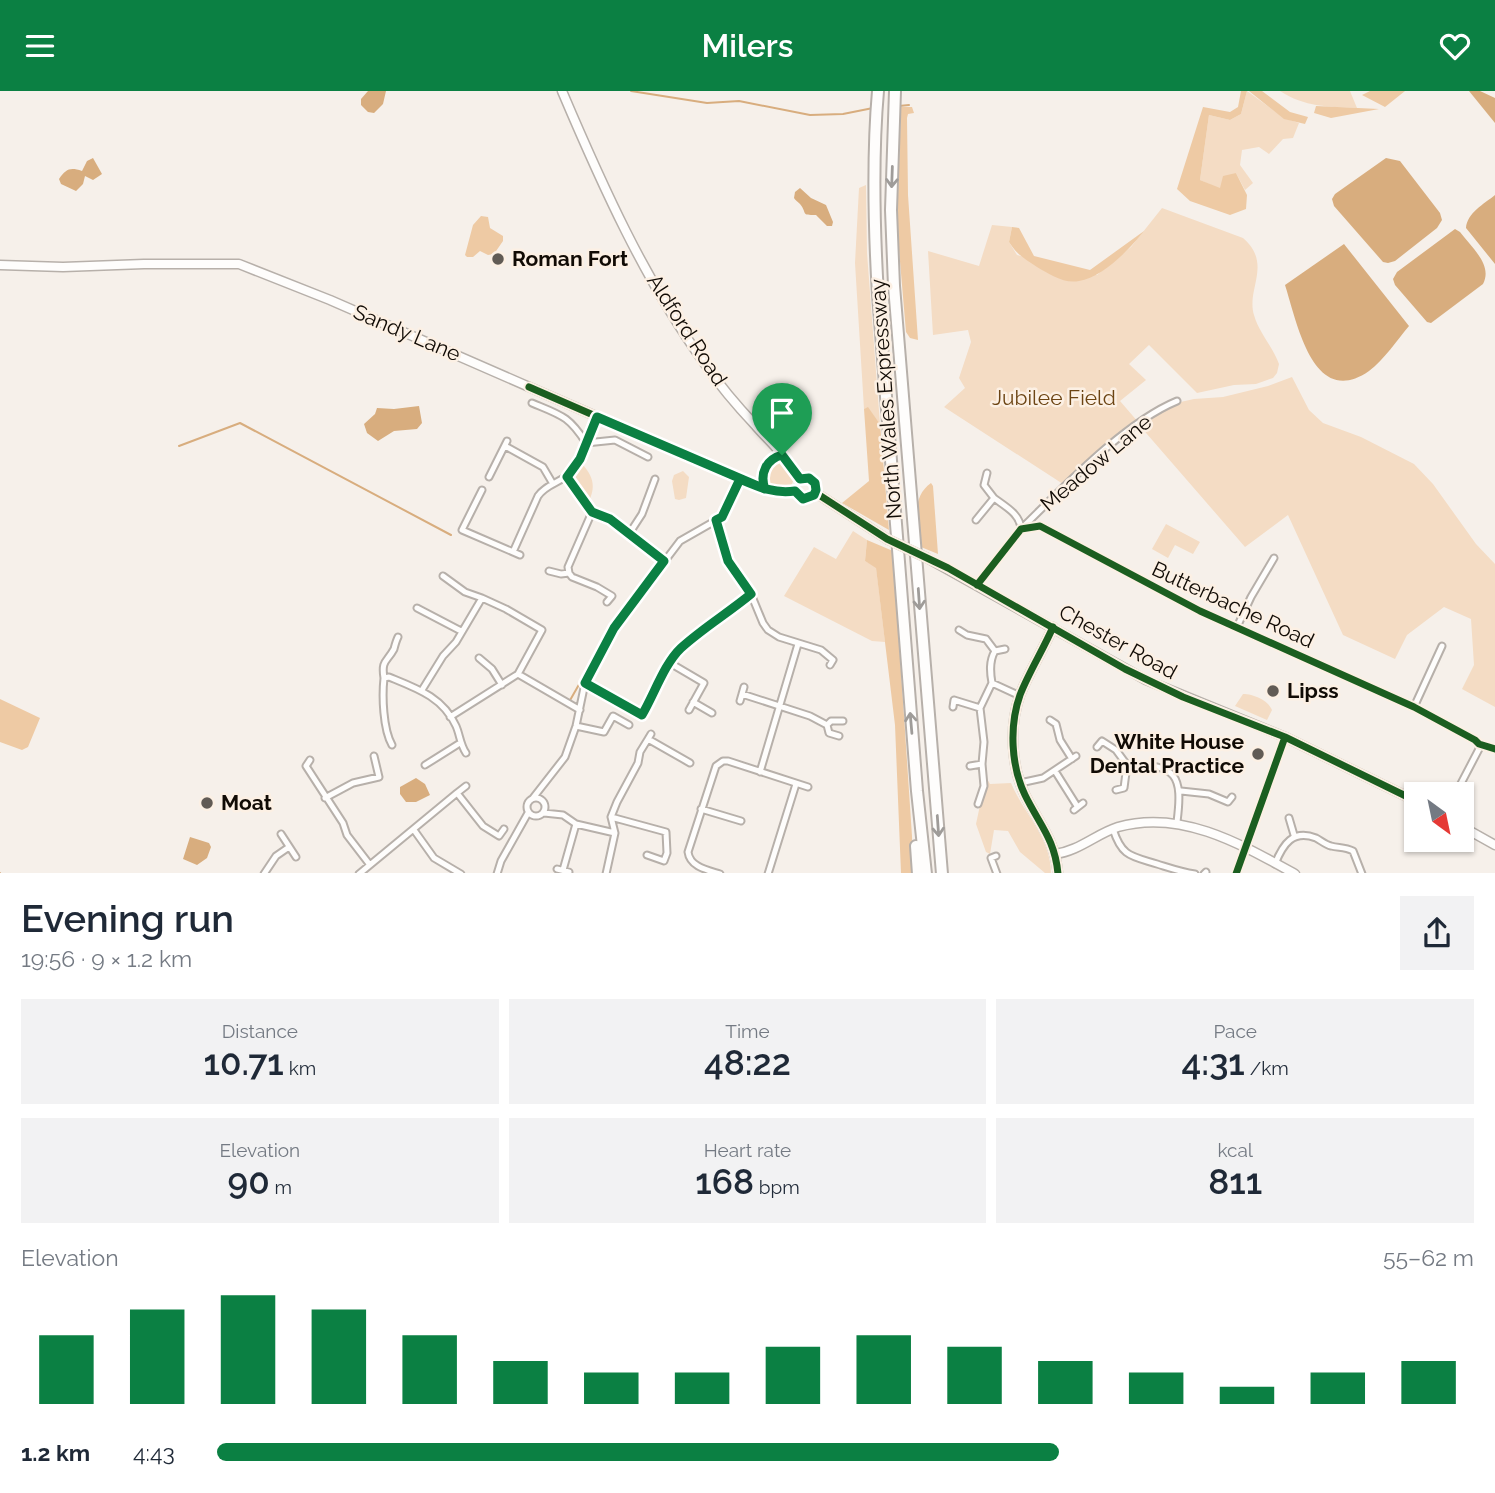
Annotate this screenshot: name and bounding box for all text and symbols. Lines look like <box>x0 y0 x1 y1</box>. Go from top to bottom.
icon: menu <box>21 27 59 65</box>
text: Milers <box>702 27 793 64</box>
icon: heart <box>1436 27 1474 65</box>
one-way arrow <box>885 165 898 188</box>
place label: Roman Fort <box>512 246 628 271</box>
marker: Roman Fort <box>490 251 506 267</box>
street label: Aldford Road <box>642 269 733 390</box>
street label: North Wales Expressway <box>865 278 906 520</box>
street label: Sandy Lane <box>350 299 465 366</box>
pin <box>752 383 812 455</box>
park label: Jubilee Field <box>992 385 1116 410</box>
icon: arrive <box>763 394 801 432</box>
street label: Meadow Lane <box>1035 409 1156 516</box>
street label: Butterbache Road <box>1148 556 1318 653</box>
one-way arrow <box>913 588 926 611</box>
street label: Chester Road <box>1055 599 1182 684</box>
place label: Lipss <box>1287 678 1339 703</box>
marker: Lipss <box>1265 683 1281 699</box>
one-way arrow <box>904 712 917 735</box>
place label: White House Dental Practice <box>1090 729 1244 778</box>
marker: White House Dental Practice <box>1250 746 1266 762</box>
north arrow <box>1404 782 1474 852</box>
map controls <box>1404 782 1474 852</box>
place label: Moat <box>221 790 272 815</box>
marker: Moat <box>199 795 215 811</box>
one-way arrow <box>932 814 945 837</box>
text: Evening run <box>21 896 234 941</box>
button: share <box>1400 896 1474 970</box>
text: 19:56 · 9 × 1.2 km <box>21 945 192 972</box>
text: Distance <box>222 1020 298 1042</box>
text: Time <box>725 1020 770 1042</box>
text: Pace <box>1213 1020 1257 1042</box>
text: 10.71 <box>203 1042 284 1083</box>
text: 48:22 <box>704 1042 791 1083</box>
text: 4:31 <box>1182 1042 1245 1083</box>
text: km <box>284 1057 316 1079</box>
text: /km <box>1245 1057 1289 1079</box>
text: Elevation <box>219 1139 300 1161</box>
text: Heart rate <box>704 1139 791 1161</box>
text: kcal <box>1217 1139 1253 1161</box>
text: 90 <box>228 1161 270 1202</box>
text: 168 <box>695 1161 754 1202</box>
text: 811 <box>1208 1161 1262 1202</box>
text: m <box>270 1176 292 1198</box>
text: bpm <box>754 1176 800 1198</box>
text: Elevation <box>21 1244 119 1271</box>
text: 55–62 m <box>1383 1244 1474 1271</box>
text: 1.2 km <box>21 1439 90 1466</box>
text: 4:43 <box>133 1439 175 1466</box>

